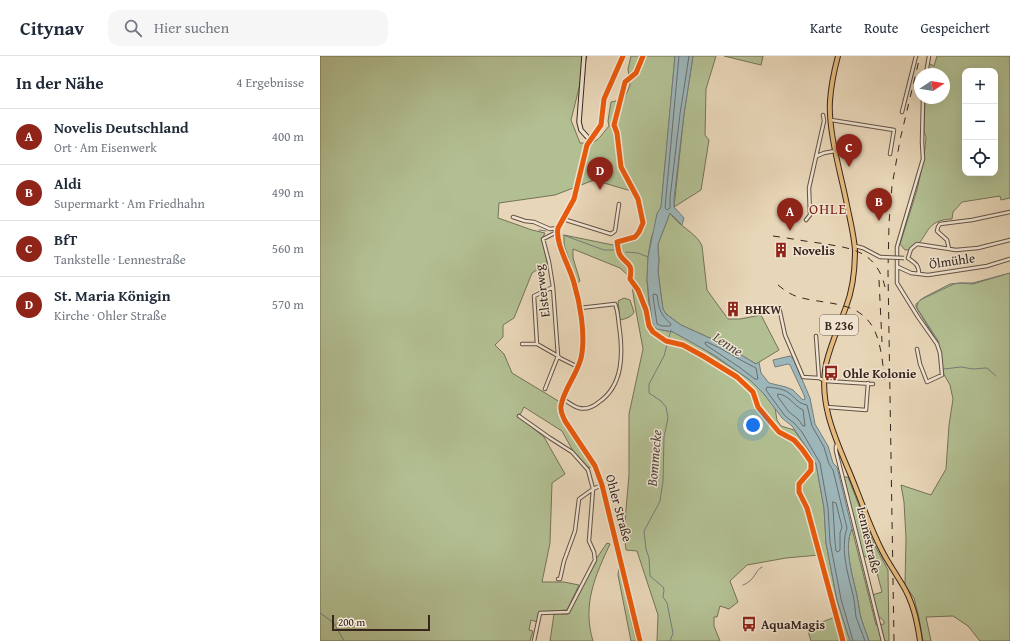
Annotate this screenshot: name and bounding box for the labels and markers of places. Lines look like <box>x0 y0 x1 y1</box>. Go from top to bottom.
pin: C <box>836 134 862 167</box>
pin: D <box>587 157 613 190</box>
pin: B <box>866 188 892 221</box>
pin: A <box>777 198 803 231</box>
building icon: Novelis <box>772 241 790 259</box>
place label: Novelis <box>793 241 835 260</box>
building icon: BHKW <box>724 300 742 318</box>
place label: BHKW <box>745 300 782 319</box>
bus stop icon: Ohle Kolonie <box>822 364 840 382</box>
place label: Ohle Kolonie <box>843 364 916 383</box>
bus stop icon: AquaMagis <box>740 615 758 633</box>
place label: AquaMagis <box>761 615 825 634</box>

